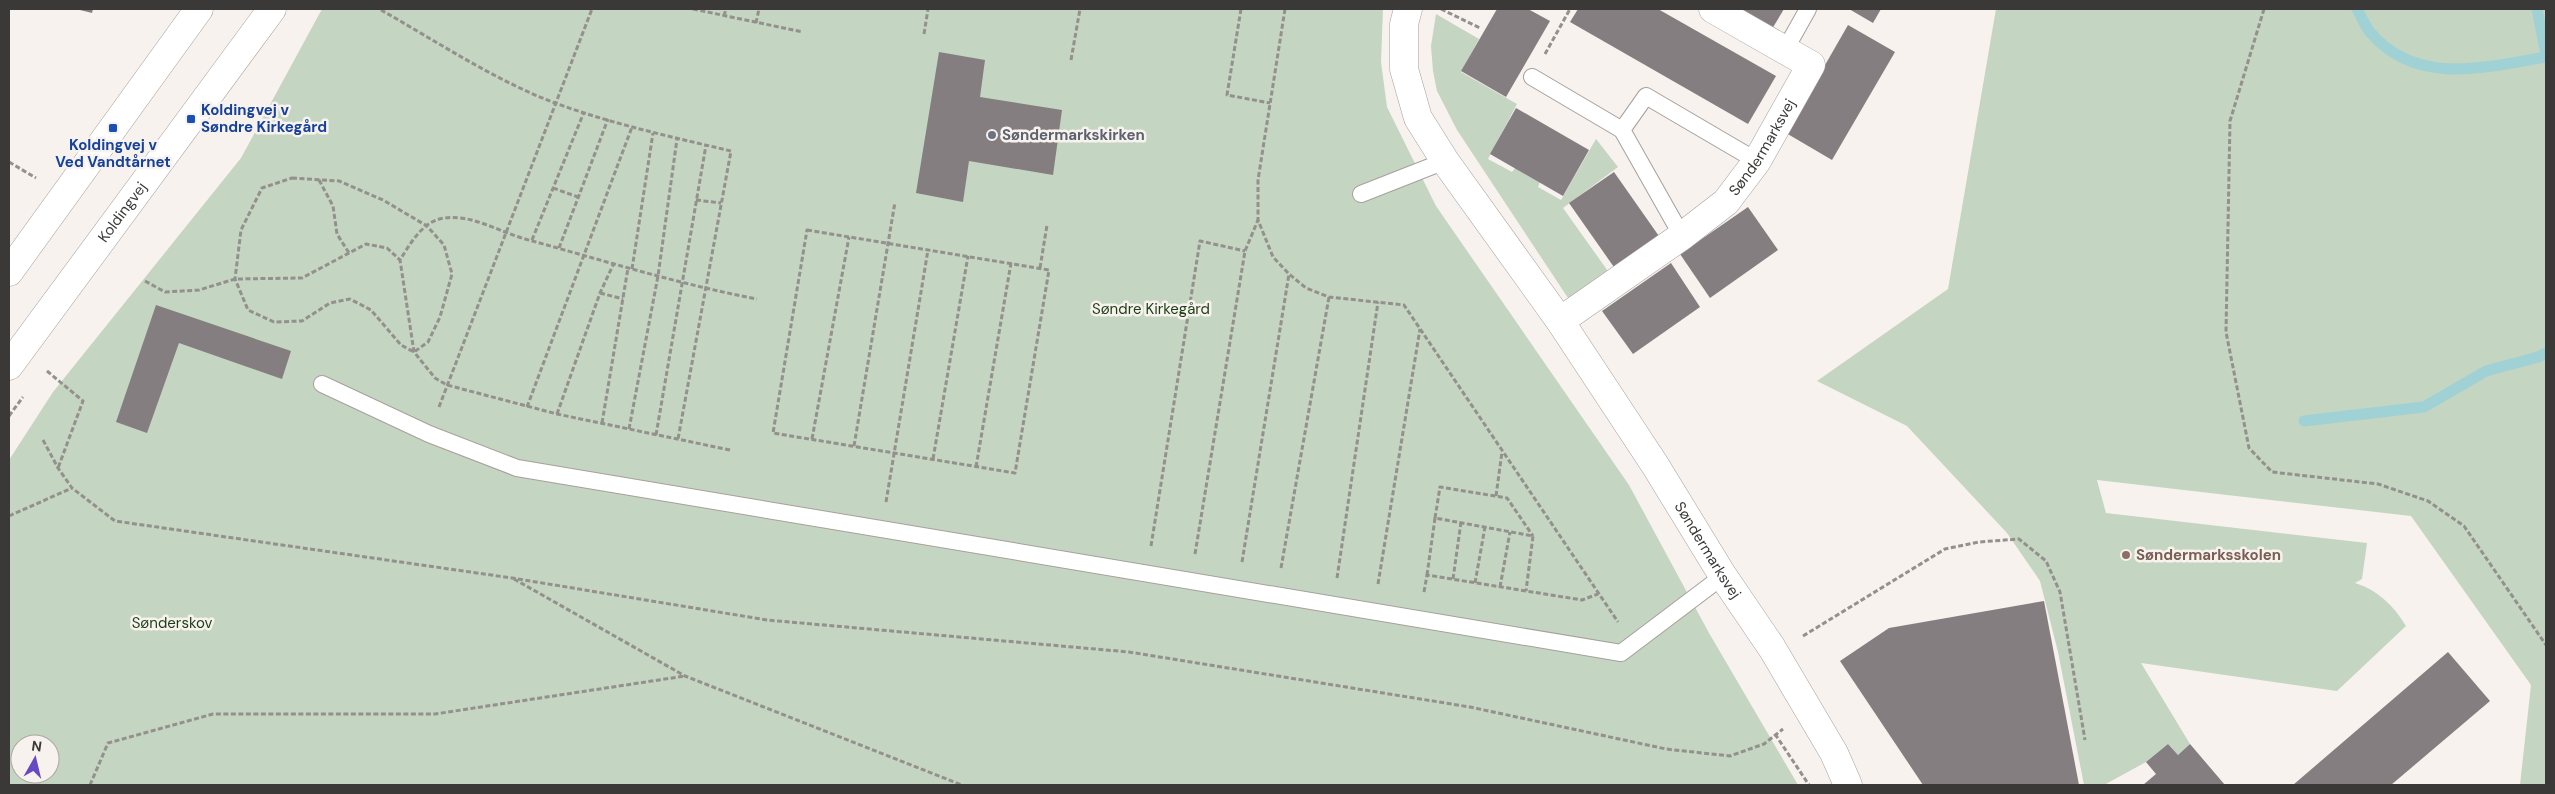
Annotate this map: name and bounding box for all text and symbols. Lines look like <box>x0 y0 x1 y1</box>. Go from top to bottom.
street label: Søndermarksvej <box>1724 95 1800 200</box>
place label: Koldingvej v Søndre Kirkegård <box>201 100 327 137</box>
marker: Koldingvej v Søndre Kirkegård <box>185 113 197 125</box>
marker: Koldingvej v Ved Vandtårnet <box>107 122 119 134</box>
place label: Søndermarkskirken <box>1002 125 1145 145</box>
marker: Søndermarkskirken <box>986 129 998 141</box>
place label: Koldingvej v Ved Vandtårnet <box>55 135 171 172</box>
street label: Koldingvej <box>93 178 151 246</box>
park label: Søndre Kirkegård <box>1092 299 1210 319</box>
street label: Søndermarksvej <box>1670 498 1746 603</box>
place label: Søndermarksskolen <box>2136 545 2281 565</box>
marker: Søndermarksskolen <box>2120 549 2132 561</box>
park label: Sønderskov <box>132 613 212 633</box>
north arrow <box>10 734 60 784</box>
text: N <box>30 737 43 756</box>

